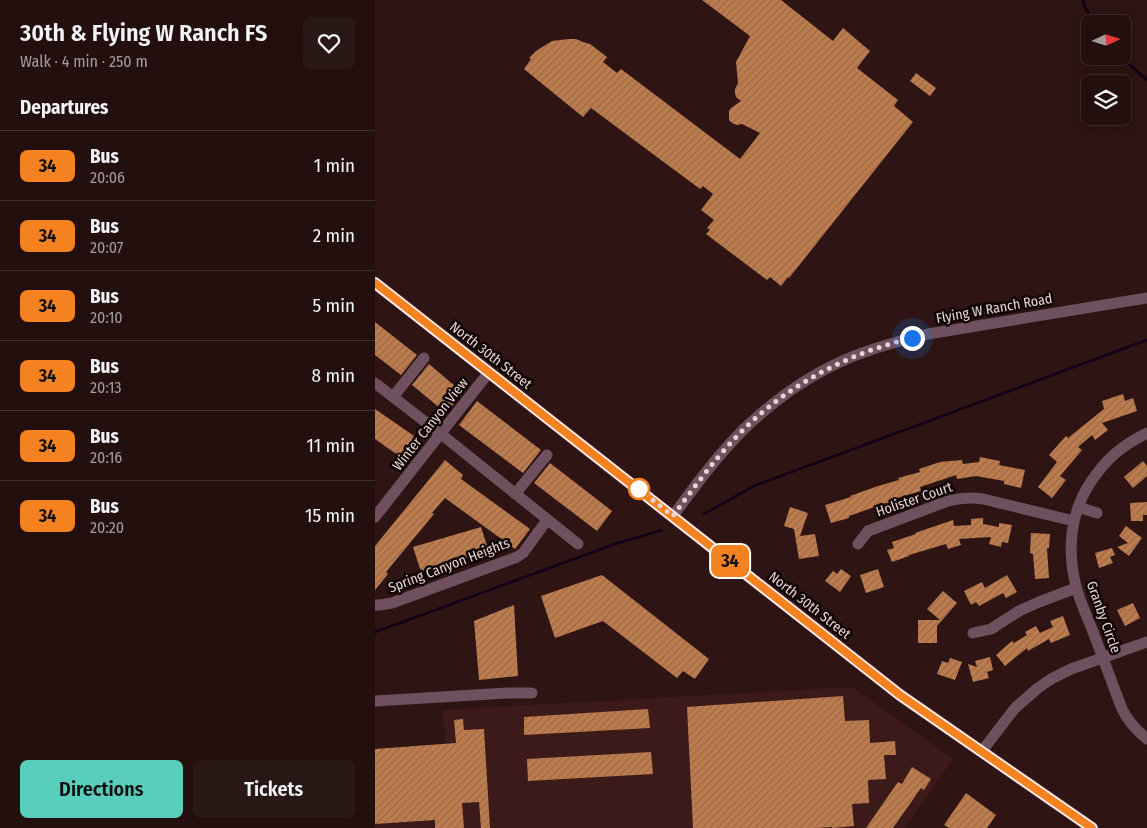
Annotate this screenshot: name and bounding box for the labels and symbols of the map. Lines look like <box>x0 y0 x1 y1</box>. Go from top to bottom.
north arrow <box>1081 15 1131 65</box>
street label: Flying W Ranch Road <box>935 290 1054 327</box>
street label: North 30th Street <box>446 318 535 393</box>
your location <box>900 326 925 351</box>
street label: Winter Canyon View <box>389 375 472 474</box>
unlabelled marker <box>628 478 650 500</box>
street label: Holister Court <box>874 478 955 520</box>
street label: Spring Canyon Heights <box>386 534 512 596</box>
line badge: 34 <box>707 545 753 577</box>
street label: North 30th Street <box>765 568 854 643</box>
street label: Granby Circle <box>1083 579 1124 656</box>

